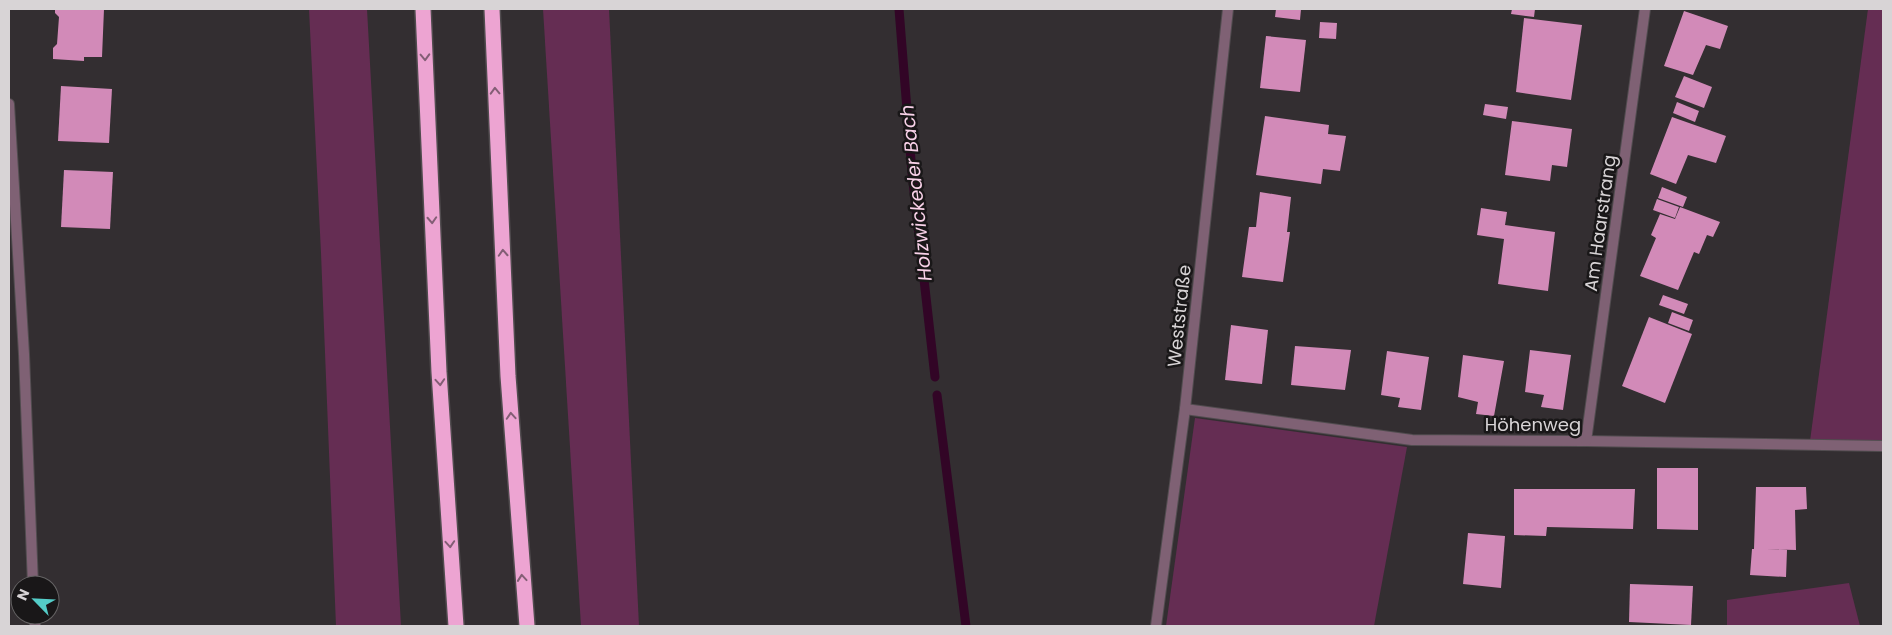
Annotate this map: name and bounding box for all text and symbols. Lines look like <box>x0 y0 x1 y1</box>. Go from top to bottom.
one-way arrow <box>420 54 430 62</box>
one-way arrow <box>490 87 500 94</box>
water label: Holzwickeder Bach <box>893 103 939 283</box>
street label: Am Haarstrang <box>1578 153 1622 293</box>
one-way arrow <box>427 216 437 224</box>
one-way arrow <box>497 249 508 257</box>
street label: Weststraße <box>1161 264 1197 368</box>
one-way arrow <box>434 378 445 386</box>
one-way arrow <box>505 411 516 419</box>
street label: Höhenweg <box>1485 412 1581 437</box>
one-way arrow <box>444 541 455 549</box>
one-way arrow <box>517 573 528 581</box>
north arrow <box>10 575 60 625</box>
text: N <box>12 586 34 604</box>

